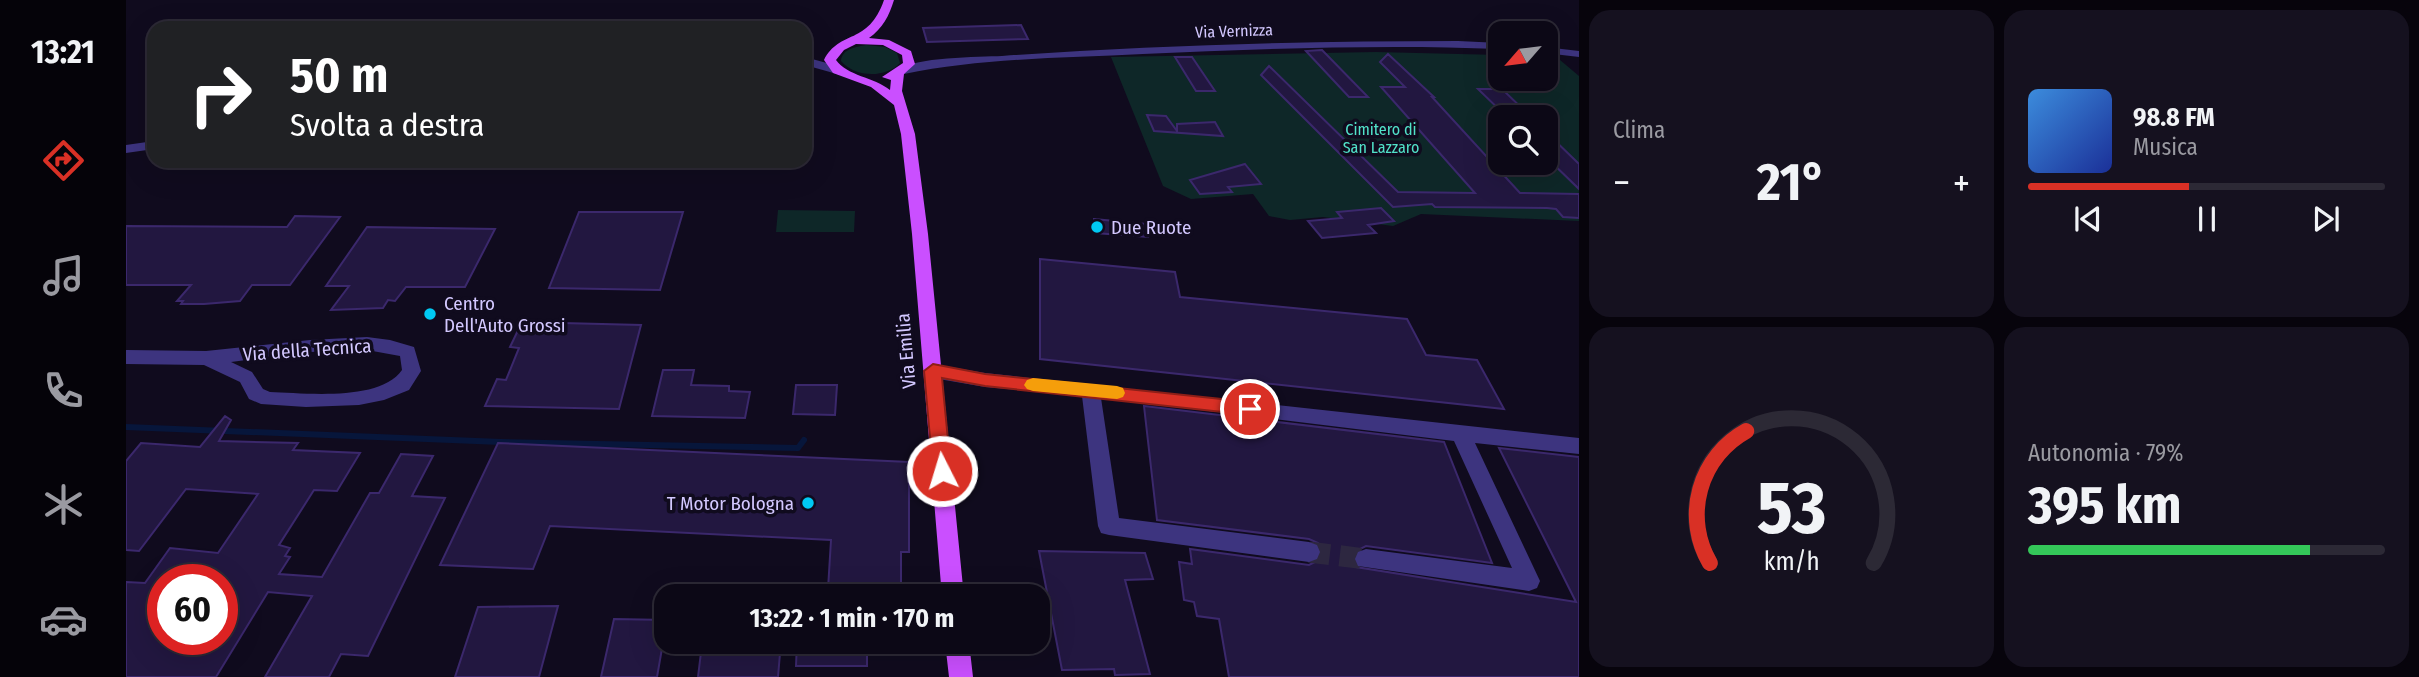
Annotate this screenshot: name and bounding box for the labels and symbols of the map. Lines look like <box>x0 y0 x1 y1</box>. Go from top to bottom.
street label: Via Vernizza <box>1195 20 1273 42</box>
north arrow <box>1488 21 1558 91</box>
park label: Cimitero di San Lazzaro <box>1343 120 1419 157</box>
place label: Due Ruote <box>1111 216 1191 239</box>
marker: Due Ruote <box>1089 219 1105 235</box>
place label: Centro Dell'Auto Grossi <box>444 292 566 337</box>
marker: Centro Dell'Auto Grossi <box>422 306 438 322</box>
street label: Via Emilia <box>891 312 921 390</box>
street label: Via della Tecnica <box>242 334 372 366</box>
pin <box>1220 379 1280 439</box>
position arrow <box>905 434 979 508</box>
place label: T Motor Bologna <box>667 492 794 515</box>
marker: T Motor Bologna <box>800 495 816 511</box>
speed limit sign: 60 <box>147 564 238 655</box>

